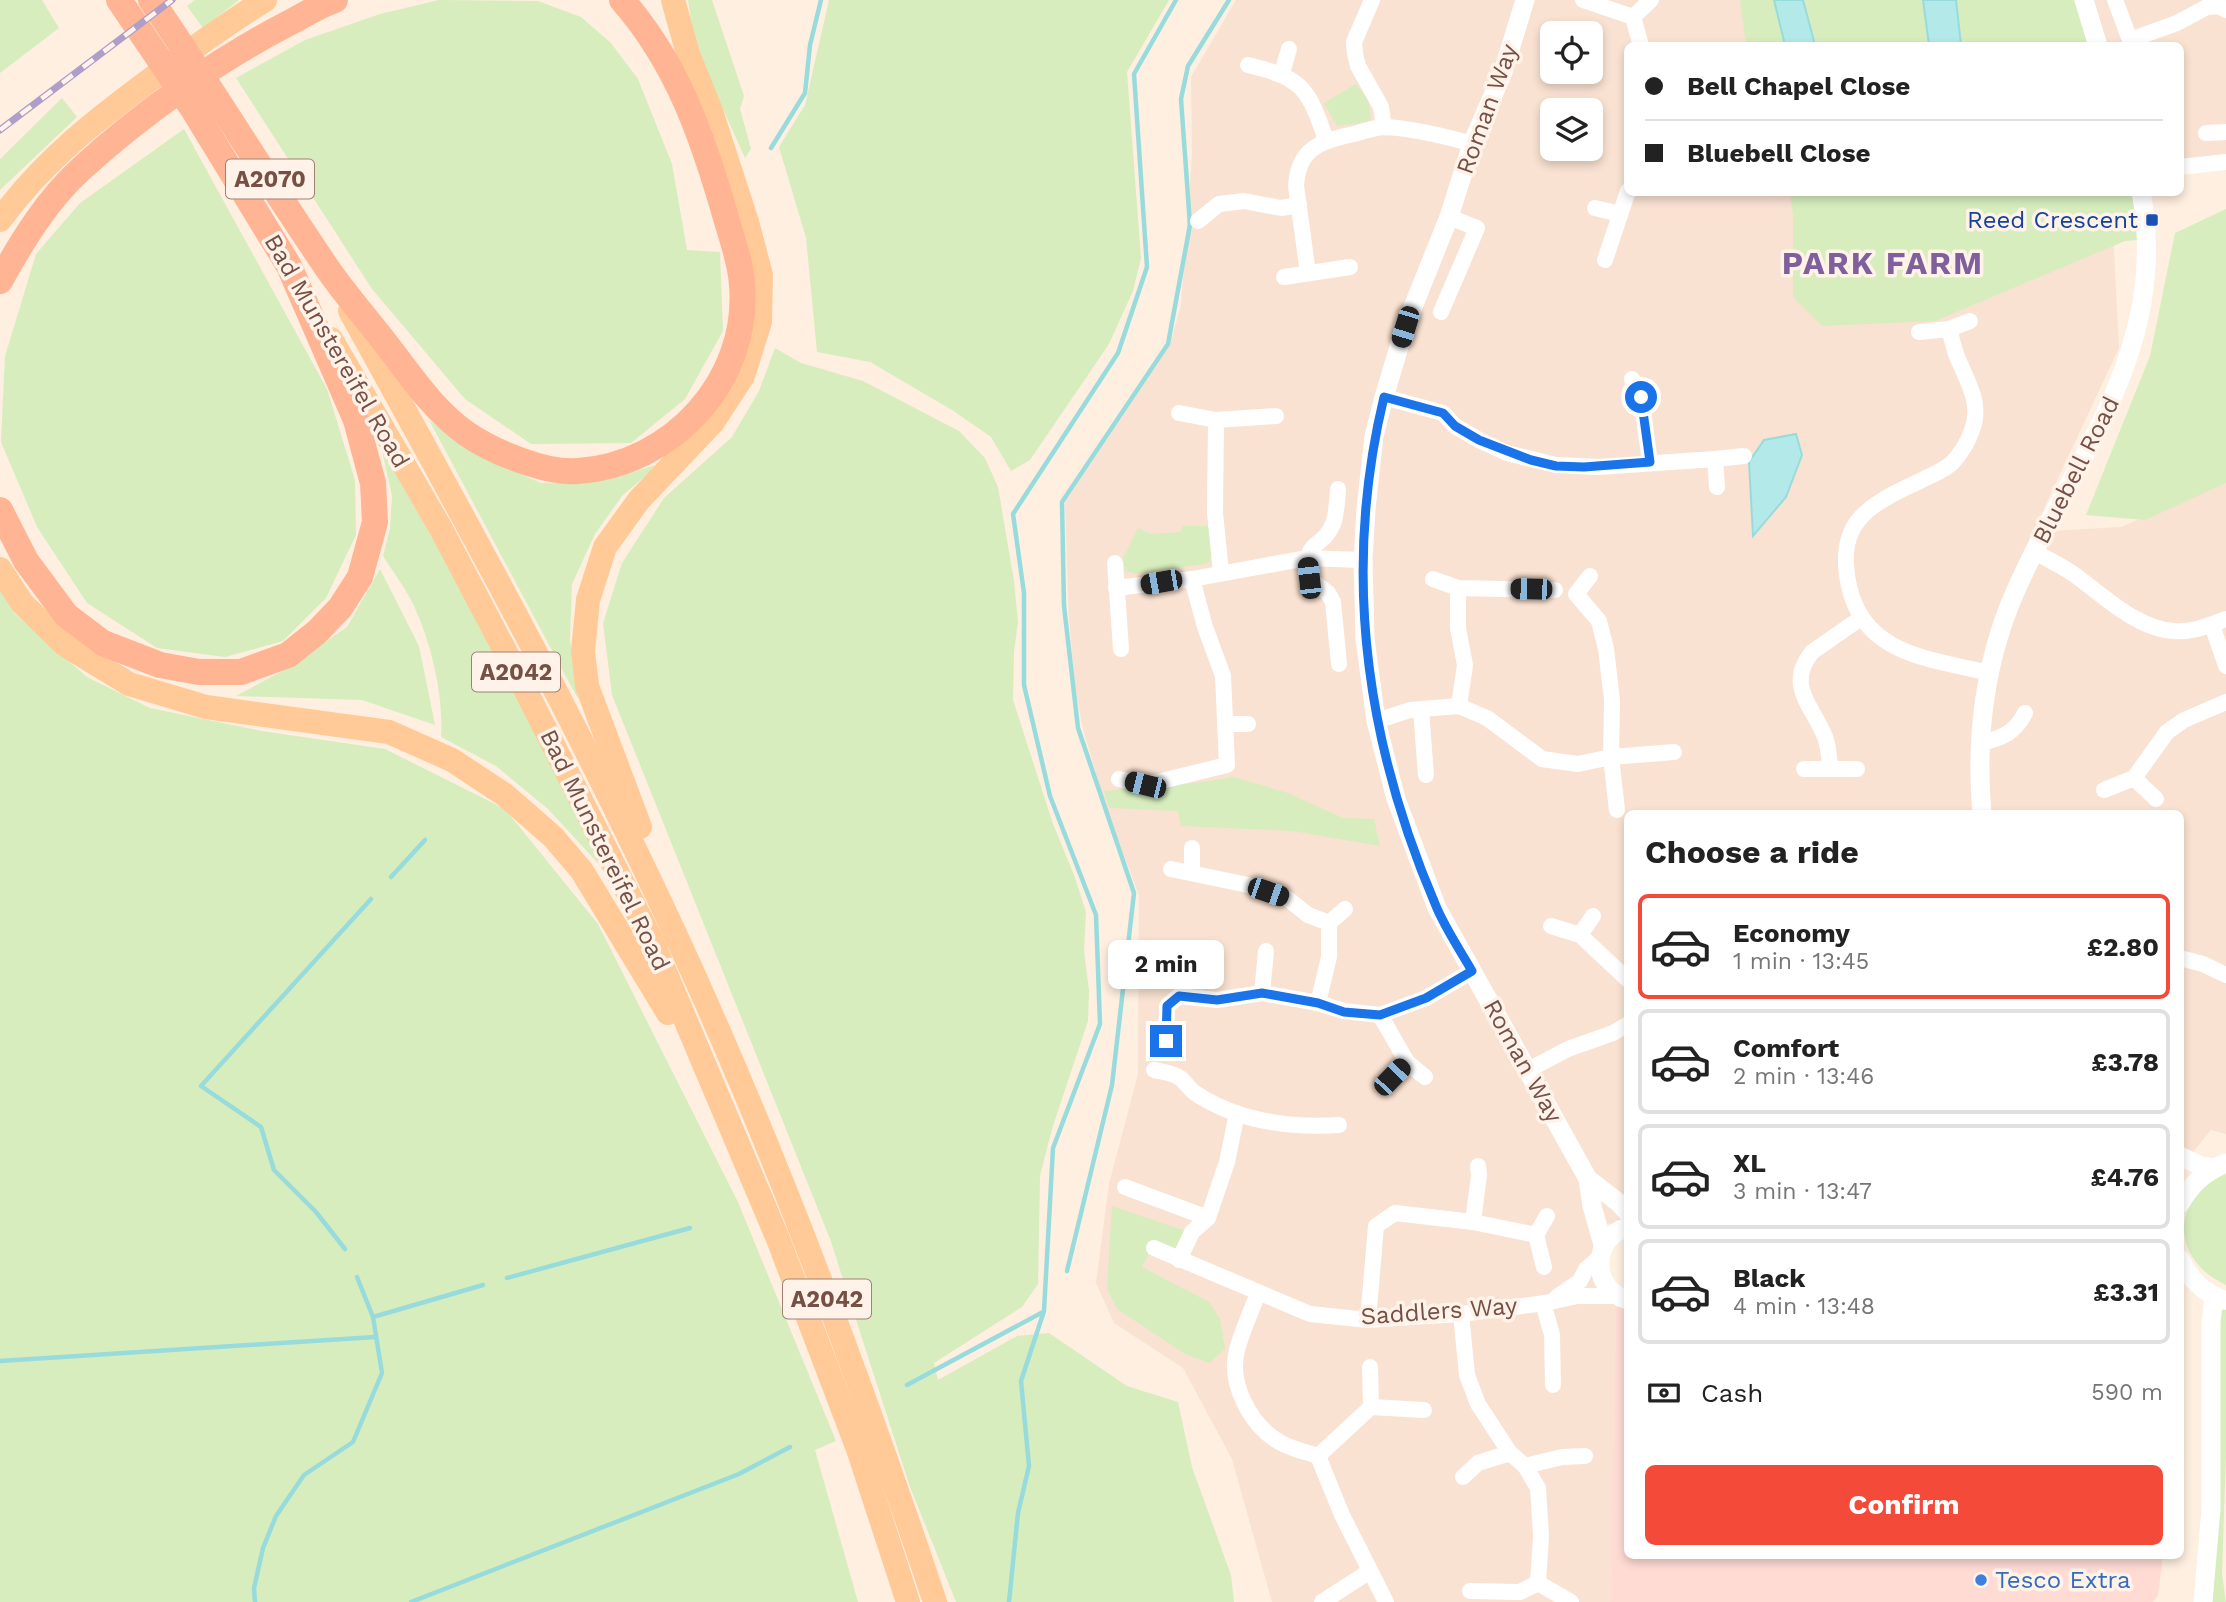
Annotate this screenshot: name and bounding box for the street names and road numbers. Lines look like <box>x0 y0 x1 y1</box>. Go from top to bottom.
street label: Roman Way <box>1451 40 1524 178</box>
road number: A2070 <box>226 160 314 198</box>
street label: Bad Munstereifel Road <box>259 229 415 473</box>
street label: Bluebell Road <box>2027 392 2125 548</box>
road number: A2042 <box>472 652 560 692</box>
street label: Bad Munstereifel Road <box>534 725 676 975</box>
street label: Roman Way <box>1478 995 1569 1128</box>
road number: A2042 <box>783 1280 871 1318</box>
street label: Saddlers Way <box>1360 1292 1519 1330</box>

